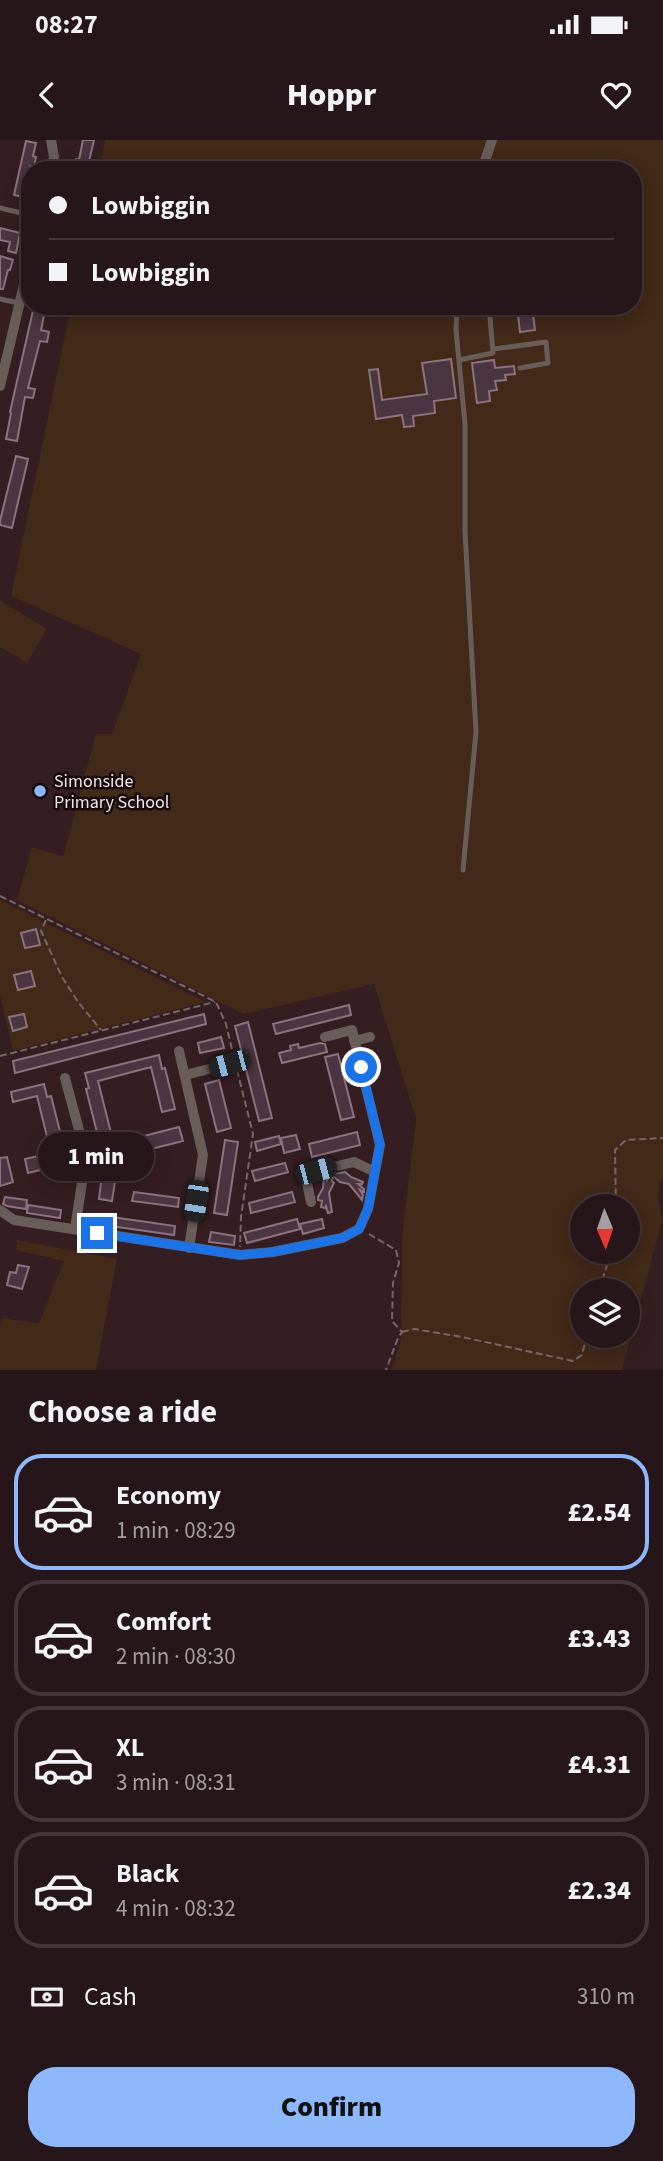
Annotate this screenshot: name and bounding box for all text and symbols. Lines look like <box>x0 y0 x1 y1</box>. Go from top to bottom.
text: 08:27 <box>35 6 98 43</box>
text: Hoppr <box>287 72 376 118</box>
icon: back <box>28 76 66 114</box>
icon: heart <box>597 76 635 114</box>
text: Lowbiggin <box>91 187 210 224</box>
text: Lowbiggin <box>91 254 210 291</box>
place label: Simonside Primary School <box>54 769 169 815</box>
marker: Simonside Primary School <box>32 783 48 799</box>
car <box>206 1048 253 1080</box>
route start <box>345 1051 377 1083</box>
callout: 1 min <box>39 1132 155 1180</box>
text: 1 min <box>68 1140 124 1173</box>
car <box>293 1155 340 1187</box>
car <box>183 1179 210 1223</box>
north arrow <box>570 1194 640 1264</box>
map controls <box>570 1194 640 1348</box>
route end <box>81 1217 113 1249</box>
button: layers <box>570 1278 640 1348</box>
text: Choose a ride <box>28 1389 217 1435</box>
text: Economy <box>116 1477 221 1514</box>
icon: car <box>32 1481 95 1544</box>
text: £2.54 <box>567 1494 631 1531</box>
text: 1 min · 08:29 <box>116 1514 236 1547</box>
text: Comfort <box>116 1603 211 1640</box>
icon: car <box>32 1607 95 1670</box>
text: £3.43 <box>567 1620 631 1657</box>
text: 2 min · 08:30 <box>116 1640 236 1673</box>
text: XL <box>116 1729 144 1766</box>
icon: car <box>32 1733 95 1796</box>
text: £4.31 <box>567 1746 631 1783</box>
text: 3 min · 08:31 <box>116 1766 236 1799</box>
text: Black <box>116 1855 179 1892</box>
icon: car <box>32 1859 95 1922</box>
text: £2.34 <box>567 1872 631 1909</box>
text: 4 min · 08:32 <box>116 1892 236 1925</box>
icon: cash <box>28 1978 66 2016</box>
text: Cash <box>84 1978 137 2015</box>
text: 310 m <box>577 1980 635 2013</box>
button: Confirm <box>28 2067 635 2147</box>

